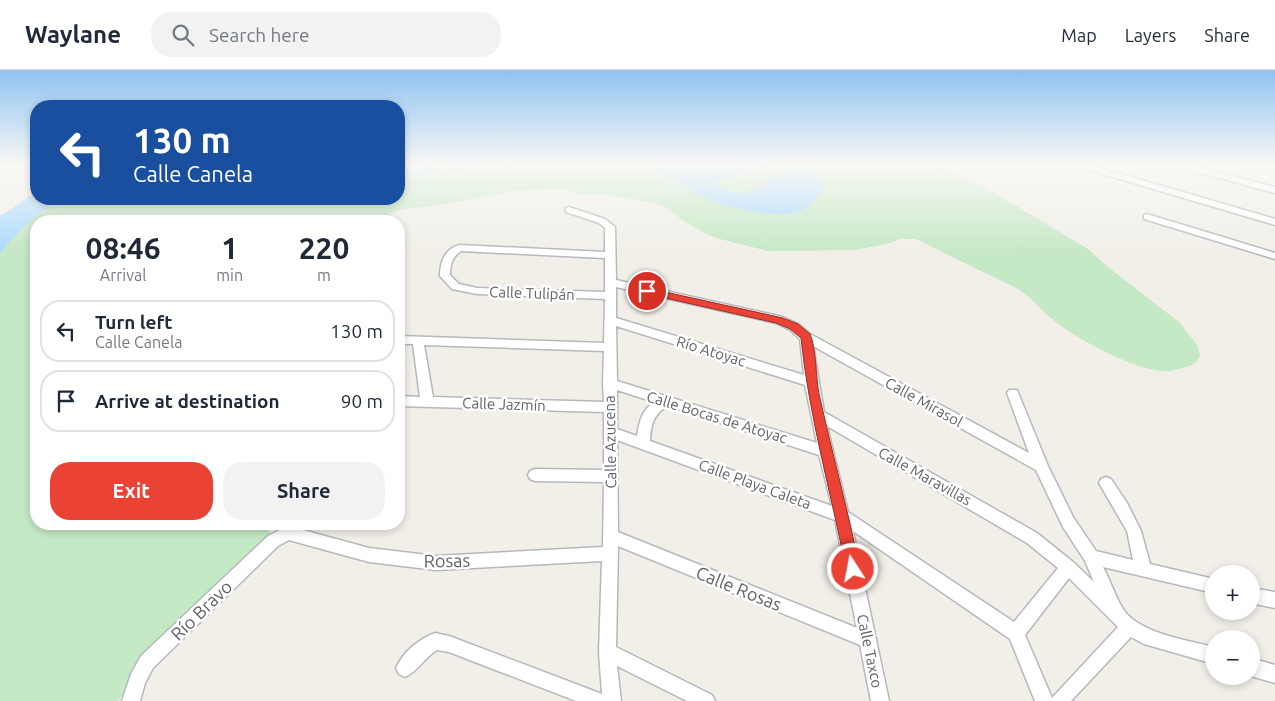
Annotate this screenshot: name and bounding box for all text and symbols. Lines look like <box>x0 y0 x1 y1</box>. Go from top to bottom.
search box <box>151 12 501 57</box>
text: Waylane <box>25 21 121 48</box>
icon: search <box>169 21 197 49</box>
text: Search here <box>209 24 309 46</box>
text: Map <box>1061 25 1097 45</box>
text: Layers <box>1125 25 1176 45</box>
text: Share <box>1204 25 1250 45</box>
icon: left <box>50 120 115 185</box>
text: 130 m <box>133 120 231 160</box>
text: Calle Canela <box>133 161 253 186</box>
text: 08:46 <box>86 231 161 265</box>
text: 1 <box>221 231 238 265</box>
text: 220 <box>299 231 349 265</box>
text: Arrival <box>100 266 146 284</box>
text: min <box>216 266 243 284</box>
text: m <box>317 266 331 284</box>
pin <box>626 270 668 312</box>
icon: arrive <box>633 277 661 305</box>
street label: Calle Tulipán <box>489 283 575 303</box>
text: Turn left <box>95 311 173 333</box>
icon: left <box>52 317 80 345</box>
text: 130 m <box>330 320 383 342</box>
street label: Río Atoyac <box>674 332 748 370</box>
text: Calle Canela <box>95 333 182 351</box>
street label: Calle Mirasol <box>882 374 966 430</box>
icon: arrive <box>52 387 80 415</box>
street label: Calle Bocas de Atoyac <box>645 388 789 446</box>
text: Arrive at destination <box>95 390 280 412</box>
text: 90 m <box>341 390 383 412</box>
street label: Calle Jazmín <box>462 394 546 414</box>
street label: Calle Azucena <box>601 395 619 489</box>
street label: Calle Maravillas <box>876 443 974 509</box>
street label: Calle Playa Caleta <box>697 456 813 512</box>
button: Exit <box>50 462 213 520</box>
button: Share <box>223 462 385 520</box>
position arrow <box>826 542 878 594</box>
street label: Rosas <box>424 550 471 570</box>
street label: Calle Rosas <box>693 562 785 614</box>
map controls <box>1205 565 1260 685</box>
button: + <box>1205 565 1260 620</box>
street label: Río Bravo <box>166 576 236 644</box>
street label: Calle Taxco <box>854 613 886 689</box>
button: − <box>1205 630 1260 685</box>

